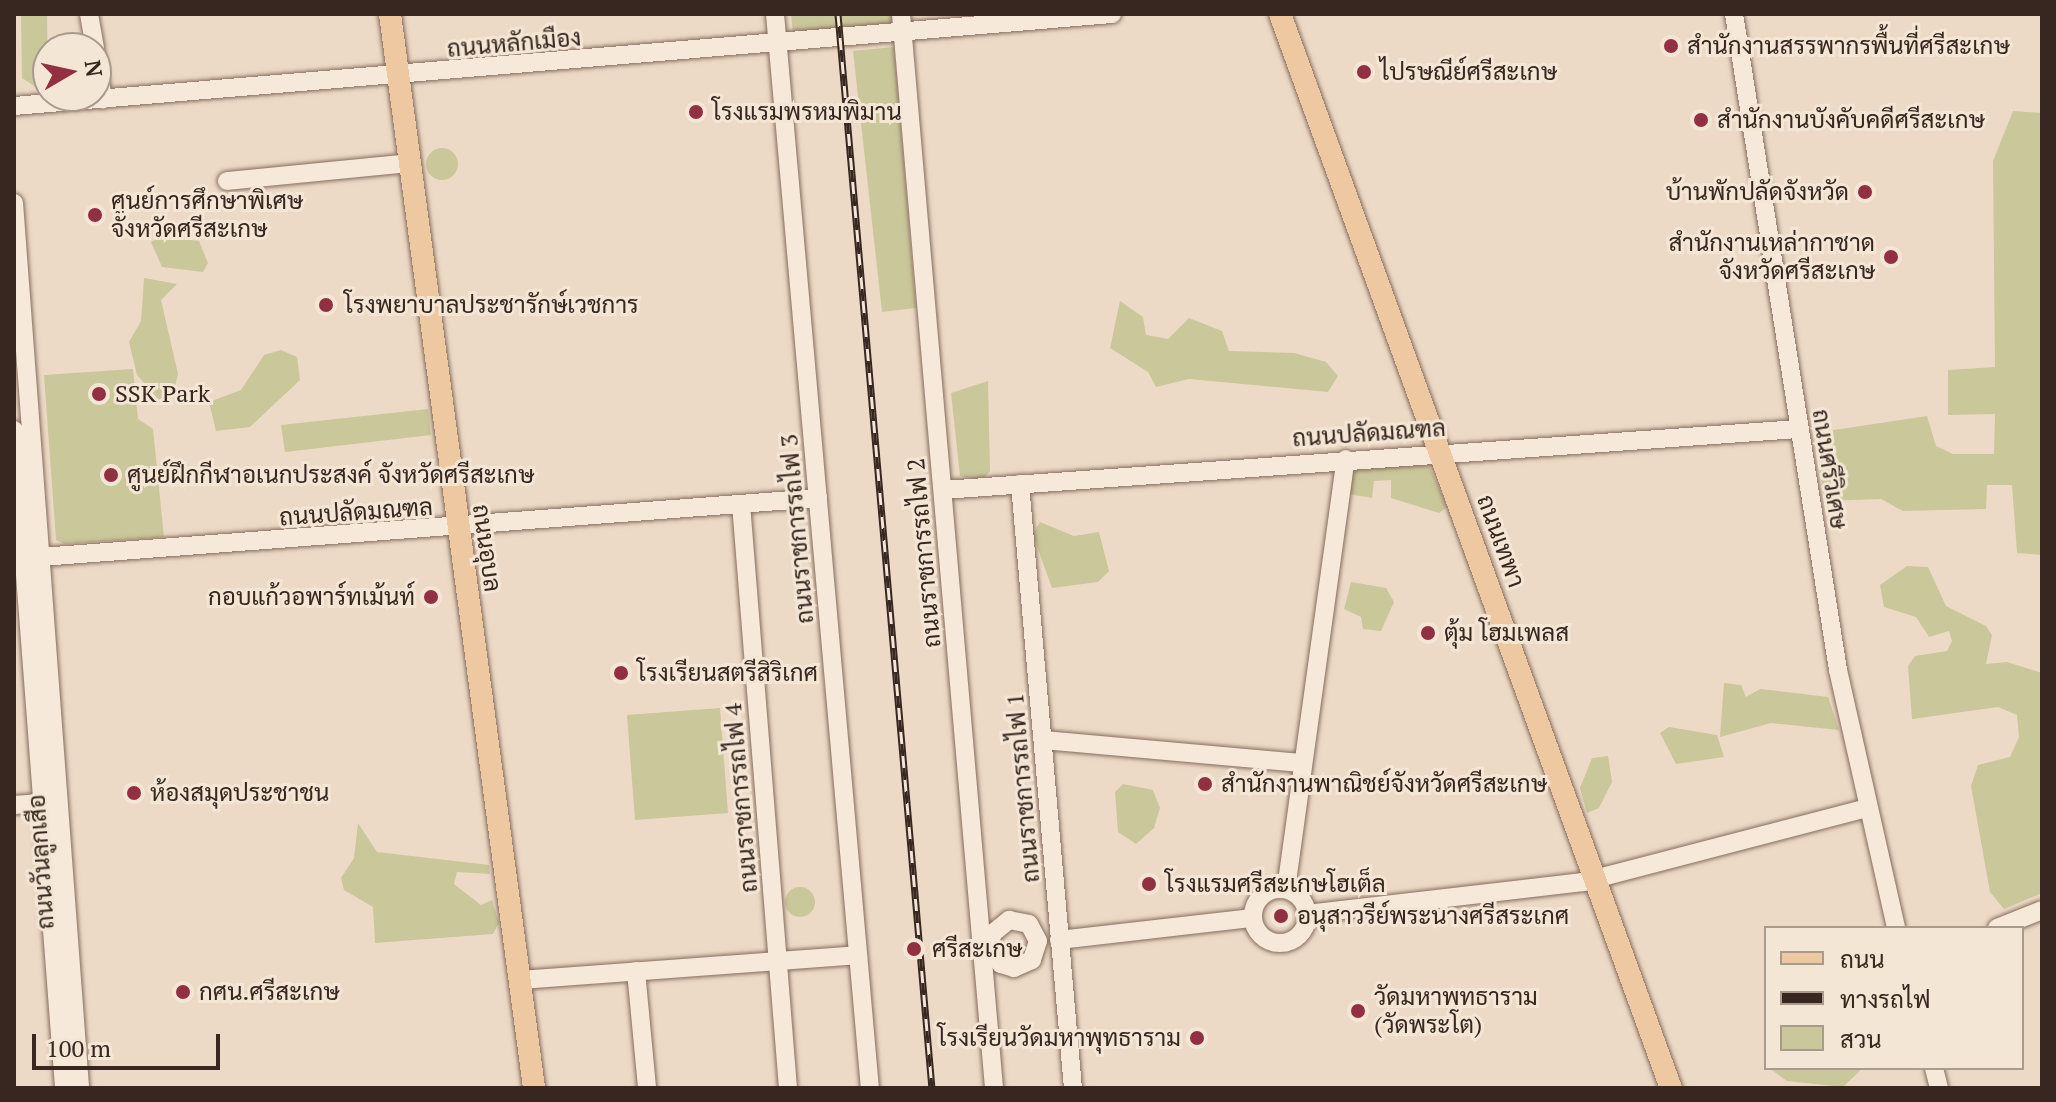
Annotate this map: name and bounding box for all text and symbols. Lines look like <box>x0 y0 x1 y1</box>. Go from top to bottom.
street label: ถนนหลักเมือง <box>446 23 582 63</box>
north arrow <box>32 32 112 112</box>
place label: สำนักงานสรรพากรพื้นที่ศรีสะเกษ <box>1687 32 2010 60</box>
marker: สำนักงานสรรพากรพื้นที่ศรีสะเกษ <box>1662 37 1680 55</box>
text: N <box>79 58 110 79</box>
place label: ไปรษณีย์ศรีสะเกษ <box>1380 58 1557 86</box>
marker: ไปรษณีย์ศรีสะเกษ <box>1355 63 1373 81</box>
place label: โรงแรมพรหมพิมาน <box>712 98 902 126</box>
marker: โรงแรมพรหมพิมาน <box>687 103 705 121</box>
place label: สำนักงานบังคับคดีศรีสะเกษ <box>1717 106 1985 134</box>
marker: สำนักงานบังคับคดีศรีสะเกษ <box>1692 111 1710 129</box>
place label: บ้านพักปลัดจังหวัด <box>1666 178 1849 206</box>
marker: บ้านพักปลัดจังหวัด <box>1856 183 1874 201</box>
place label: ศูนย์การศึกษาพิเศษ จังหวัดศรีสะเกษ <box>111 187 303 243</box>
marker: ศูนย์การศึกษาพิเศษ จังหวัดศรีสะเกษ <box>86 206 104 224</box>
place label: สำนักงานเหล่ากาชาด จังหวัดศรีสะเกษ <box>1668 229 1875 285</box>
marker: สำนักงานเหล่ากาชาด จังหวัดศรีสะเกษ <box>1882 248 1900 266</box>
place label: โรงพยาบาลประชารักษ์เวชการ <box>344 291 639 319</box>
marker: โรงพยาบาลประชารักษ์เวชการ <box>315 294 337 316</box>
place label: SSK Park <box>115 380 210 408</box>
marker: SSK Park <box>90 385 108 403</box>
street label: ถนนศรีวิเศษ <box>1806 407 1854 531</box>
street label: ถนนปลัดมณฑล <box>1291 413 1447 453</box>
street label: ถนนราชการรถไฟ 3 <box>774 433 820 625</box>
street label: ถนนราชการรถไฟ 2 <box>901 457 947 649</box>
place label: ศูนย์ฝึกกีฬาอเนกประสงค์ จังหวัดศรีสะเกษ <box>127 461 534 489</box>
marker: ศูนย์ฝึกกีฬาอเนกประสงค์ จังหวัดศรีสะเกษ <box>102 466 120 484</box>
street label: ถนนเทพา <box>1471 491 1531 591</box>
street label: ถนนปลัดมณฑล <box>278 492 434 532</box>
street label: ถนนอุบล <box>467 502 507 594</box>
place label: กอบแก้วอพาร์ทเม้นท์ <box>208 583 415 611</box>
marker: กอบแก้วอพาร์ทเม้นท์ <box>422 588 440 606</box>
place label: ตุ้ม โฮมเพลส <box>1444 619 1569 647</box>
marker: ตุ้ม โฮมเพลส <box>1419 624 1437 642</box>
place label: โรงเรียนสตรีสิริเกศ <box>637 659 818 687</box>
marker: โรงเรียนสตรีสิริเกศ <box>612 664 630 682</box>
street label: ถนนราชการรถไฟ 1 <box>1000 692 1046 884</box>
street label: ถนนราชการรถไฟ 4 <box>718 702 764 894</box>
place label: สำนักงานพาณิชย์จังหวัดศรีสะเกษ <box>1221 770 1547 798</box>
marker: สำนักงานพาณิชย์จังหวัดศรีสะเกษ <box>1196 775 1214 793</box>
place label: ห้องสมุดประชาชน <box>150 779 329 807</box>
marker: ห้องสมุดประชาชน <box>125 784 143 802</box>
street label: ถนนวันลูกเสือ <box>22 794 60 930</box>
place label: โรงแรมศรีสะเกษโฮเต็ล <box>1165 870 1386 898</box>
marker: โรงแรมศรีสะเกษโฮเต็ล <box>1140 875 1158 893</box>
place label: อนุสาวรีย์พระนางศรีสระเกศ <box>1297 902 1569 930</box>
marker: อนุสาวรีย์พระนางศรีสระเกศ <box>1272 907 1290 925</box>
legend <box>1764 926 2024 1070</box>
place label: ศรีสะเกษ <box>932 935 1022 963</box>
marker: ศรีสะเกษ <box>903 938 925 960</box>
text: ถนน <box>1840 943 1885 975</box>
place label: กศน.ศรีสะเกษ <box>199 978 340 1006</box>
marker: กศน.ศรีสะเกษ <box>174 983 192 1001</box>
place label: วัดมหาพุทธาราม (วัดพระโต) <box>1374 983 1538 1039</box>
text: ทางรถไฟ <box>1840 983 1931 1015</box>
marker: วัดมหาพุทธาราม (วัดพระโต) <box>1349 1002 1367 1020</box>
scale bar <box>36 1018 224 1068</box>
text: สวน <box>1840 1023 1882 1055</box>
place label: โรงเรียนวัดมหาพุทธาราม <box>937 1024 1181 1052</box>
marker: โรงเรียนวัดมหาพุทธาราม <box>1188 1029 1206 1047</box>
text: 100 m <box>46 1032 111 1064</box>

